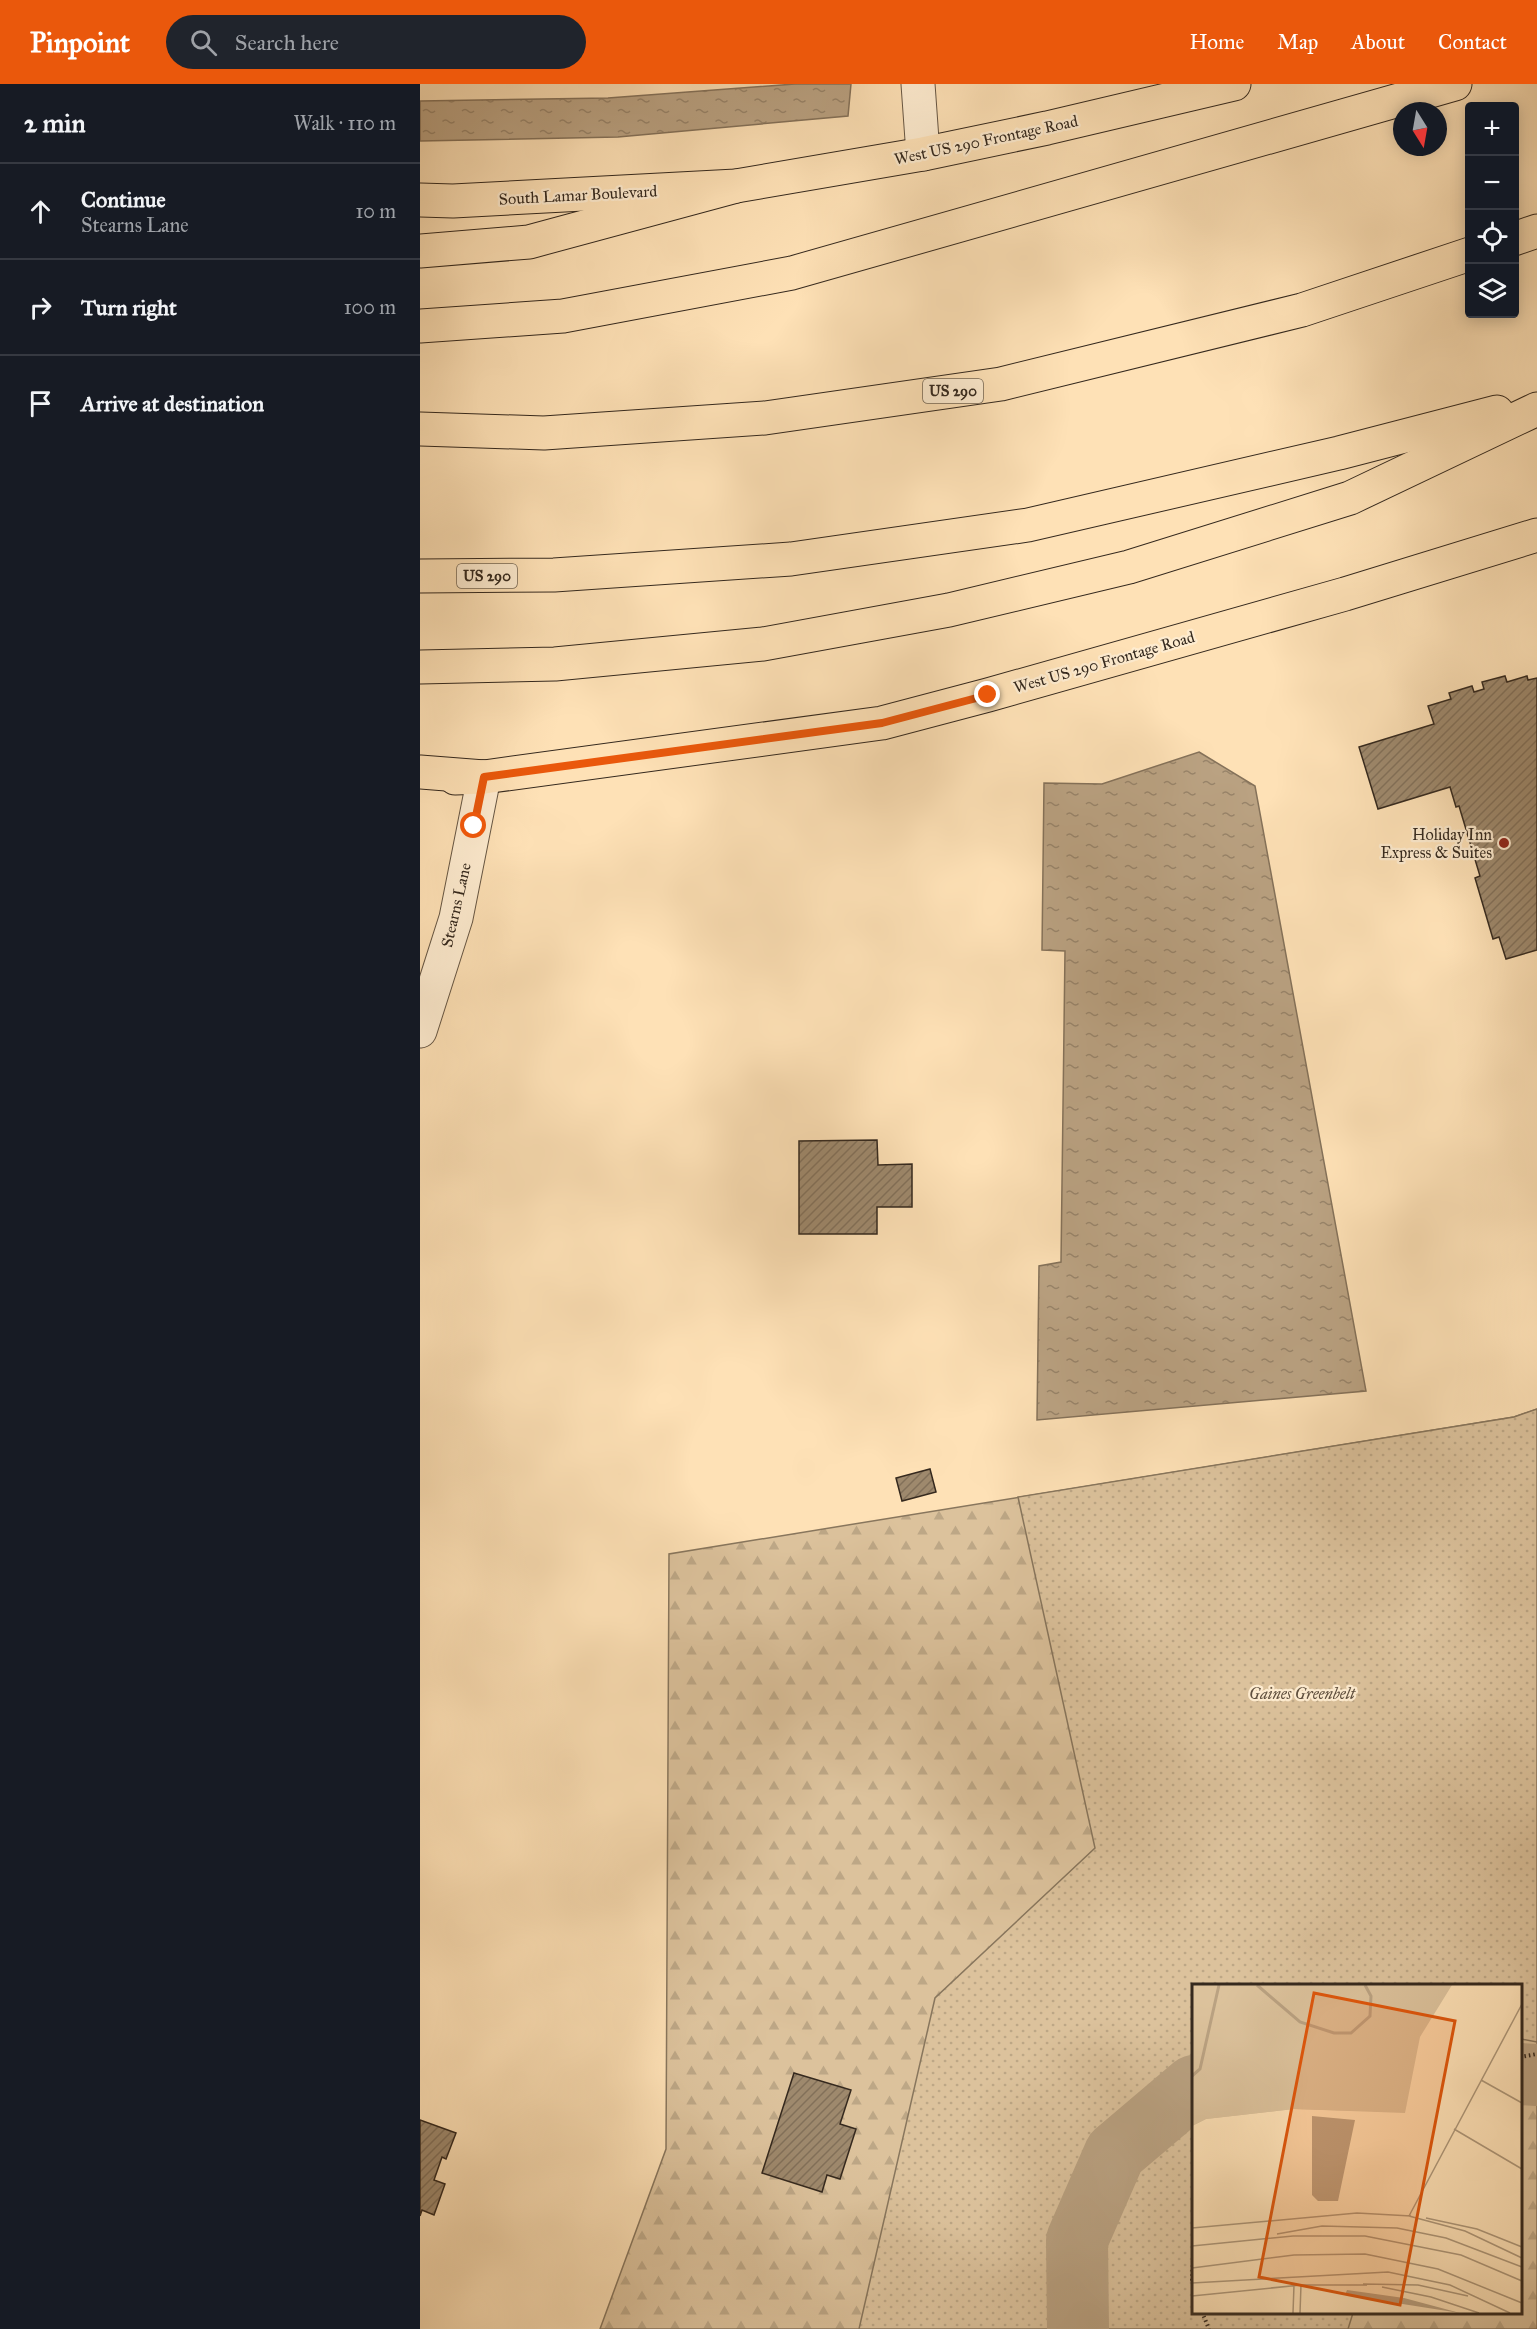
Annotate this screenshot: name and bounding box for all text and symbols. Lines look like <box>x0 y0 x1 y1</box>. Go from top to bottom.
search box <box>166 15 586 69</box>
text: Pinpoint <box>30 25 130 60</box>
icon: search <box>187 26 220 59</box>
text: Search here <box>235 29 339 56</box>
text: Home <box>1189 29 1244 55</box>
text: Map <box>1277 29 1318 55</box>
text: About <box>1351 29 1405 55</box>
text: Contact <box>1438 29 1507 55</box>
north arrow <box>1393 102 1447 156</box>
map controls <box>1465 102 1519 318</box>
button: + <box>1465 102 1519 156</box>
text: 2 min <box>24 107 85 139</box>
text: Walk · 110 m <box>293 111 396 135</box>
street label: West US 290 Frontage Road <box>892 111 1080 170</box>
button: − <box>1465 156 1519 210</box>
street label: South Lamar Boulevard <box>498 181 658 209</box>
text: Continue <box>81 186 166 213</box>
icon: ahead <box>24 195 57 228</box>
text: 10 m <box>355 199 396 223</box>
button: locate <box>1465 210 1519 264</box>
text: Stearns Lane <box>81 213 189 237</box>
button: layers <box>1465 264 1519 318</box>
icon: right <box>24 291 57 324</box>
text: Turn right <box>81 294 177 321</box>
text: 100 m <box>344 295 396 319</box>
road number: US 290 <box>923 379 983 403</box>
icon: arrive <box>24 387 57 420</box>
text: Arrive at destination <box>81 390 264 417</box>
road number: US 290 <box>457 564 517 588</box>
street label: West US 290 Frontage Road <box>1011 627 1197 698</box>
route end <box>974 681 1000 707</box>
route start <box>460 812 486 838</box>
place label: Holiday Inn Express & Suites <box>1381 825 1492 862</box>
marker: Holiday Inn Express & Suites <box>1497 836 1511 850</box>
street label: Stearns Lane <box>437 861 475 949</box>
park label: Gaines Greenbelt <box>1249 1684 1356 1703</box>
inset map <box>1192 1984 1522 2314</box>

